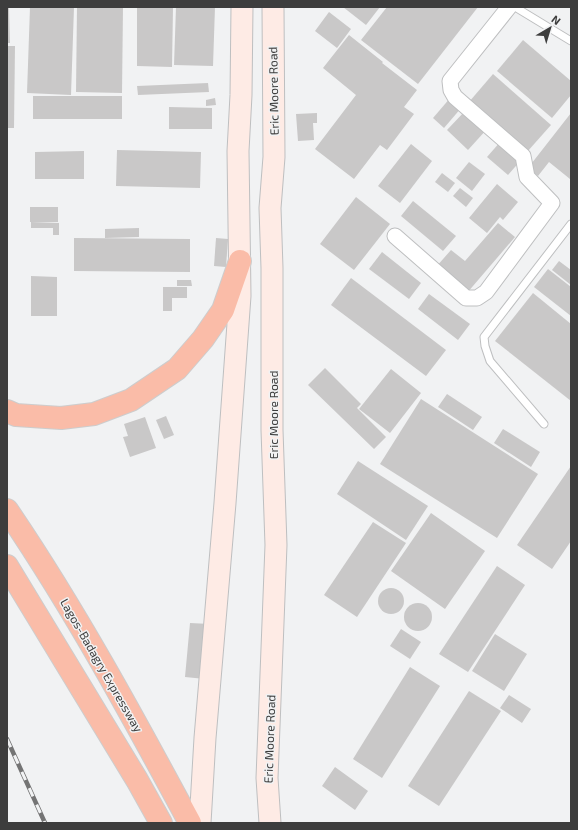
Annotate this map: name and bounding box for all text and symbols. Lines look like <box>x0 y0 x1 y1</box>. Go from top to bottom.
north arrow <box>530 8 570 48</box>
text: N <box>549 12 564 27</box>
street label: Eric Moore Road <box>265 47 281 135</box>
street label: Eric Moore Road <box>266 371 280 459</box>
street label: Lagos-Badagry Expressway <box>58 596 146 735</box>
street label: Eric Moore Road <box>260 694 278 784</box>

